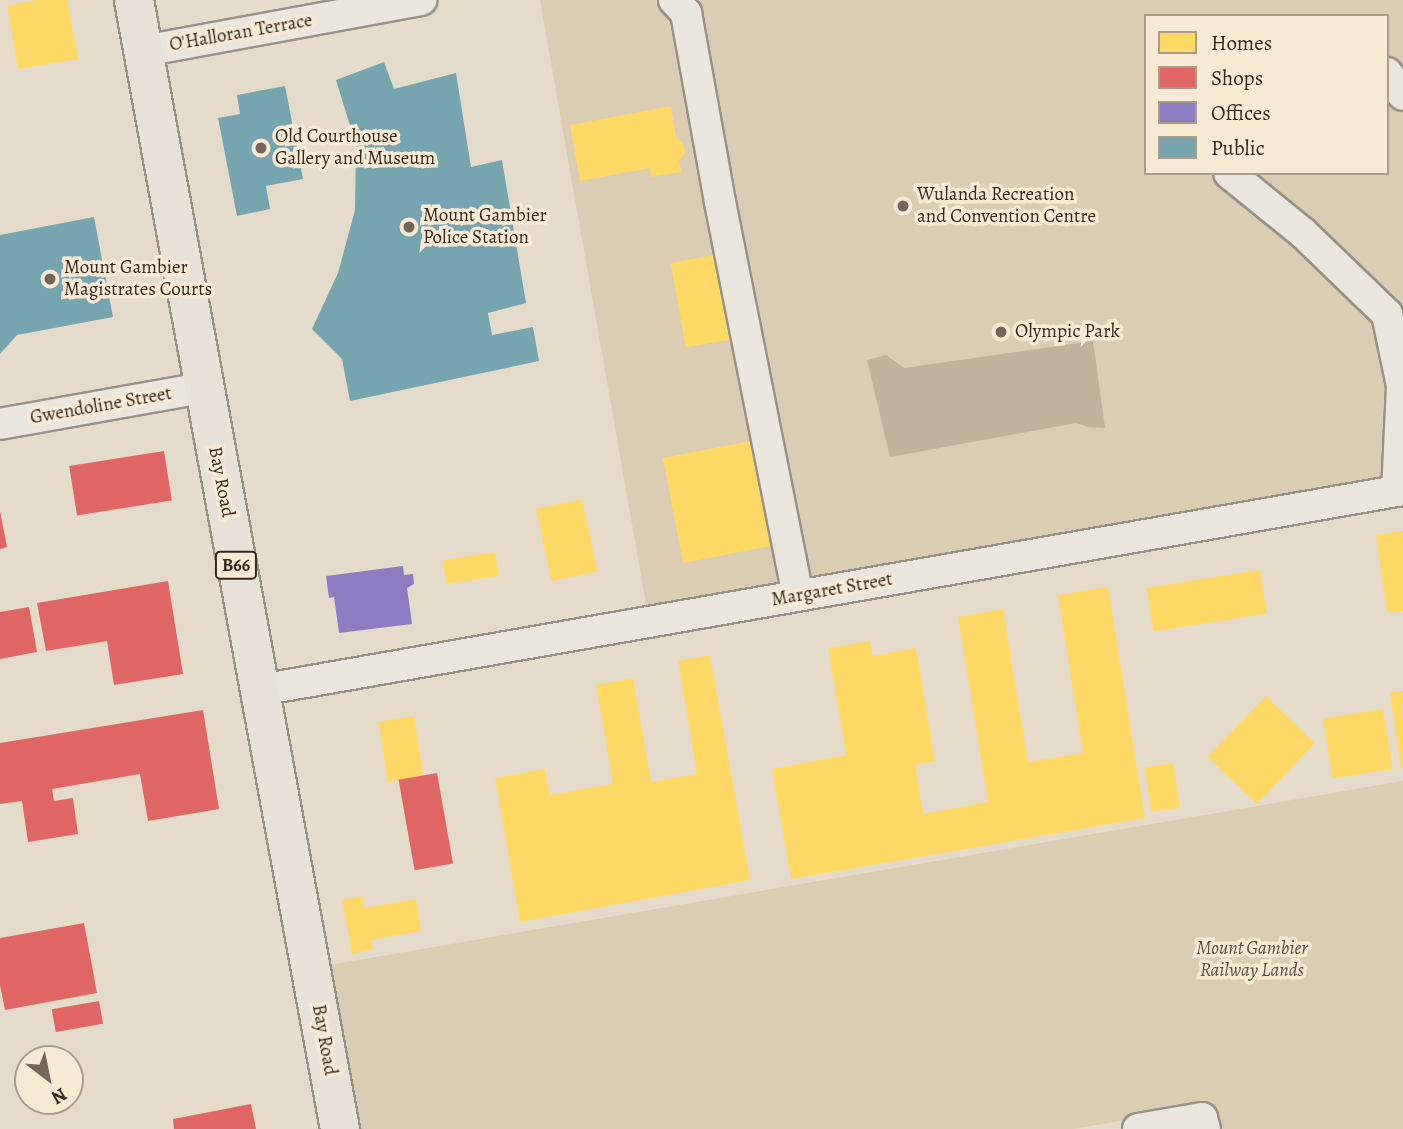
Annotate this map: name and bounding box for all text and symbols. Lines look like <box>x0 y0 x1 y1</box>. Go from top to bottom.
street label: O'Halloran Terrace <box>168 9 314 57</box>
legend <box>1144 14 1389 175</box>
text: Homes <box>1211 29 1272 57</box>
text: Shops <box>1211 64 1263 92</box>
text: Offices <box>1211 99 1271 127</box>
place label: Old Courthouse Gallery and Museum <box>275 126 435 170</box>
text: Public <box>1211 134 1265 162</box>
marker: Old Courthouse Gallery and Museum <box>253 140 269 156</box>
place label: Wulanda Recreation and Convention Centre <box>917 184 1096 228</box>
marker: Wulanda Recreation and Convention Centre <box>895 198 911 214</box>
place label: Mount Gambier Police Station <box>423 205 547 249</box>
marker: Mount Gambier Police Station <box>401 219 417 235</box>
place label: Mount Gambier Magistrates Courts <box>64 257 212 301</box>
marker: Mount Gambier Magistrates Courts <box>42 271 58 287</box>
place label: Olympic Park <box>1015 321 1120 343</box>
marker: Olympic Park <box>993 324 1009 340</box>
street label: Gwendoline Street <box>28 382 174 430</box>
street label: Bay Road <box>203 445 239 519</box>
road number: B66 <box>213 550 259 580</box>
street label: Margaret Street <box>770 568 894 612</box>
park label: Mount Gambier Railway Lands <box>1196 938 1308 982</box>
street label: Bay Road <box>307 1003 341 1077</box>
north arrow <box>14 1045 84 1115</box>
text: N <box>46 1081 72 1111</box>

